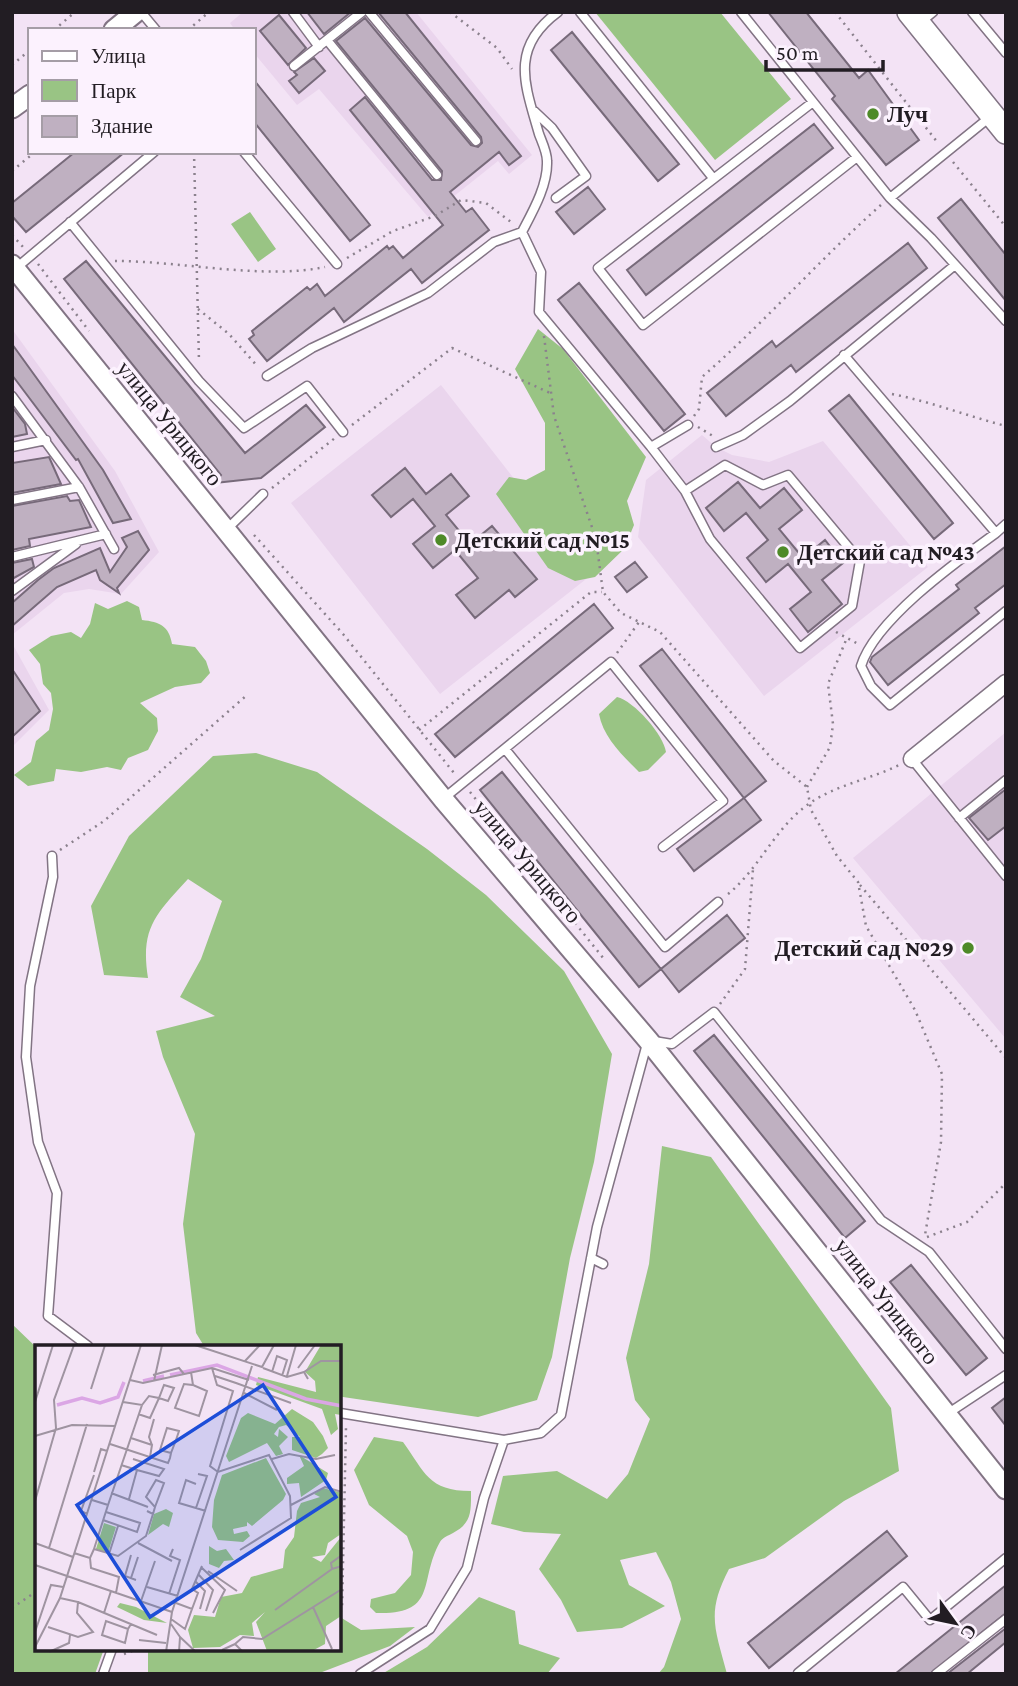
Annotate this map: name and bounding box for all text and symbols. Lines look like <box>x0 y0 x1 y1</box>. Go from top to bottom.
legend <box>28 28 256 154</box>
scale bar <box>766 28 883 72</box>
text: 50 m <box>776 41 819 65</box>
text: Улица <box>91 44 146 68</box>
text: Парк <box>91 79 137 103</box>
place label: Луч <box>887 101 928 127</box>
marker: Луч <box>865 106 881 122</box>
text: Здание <box>91 114 153 138</box>
street label: улица Урицкого <box>112 355 228 491</box>
place label: Детский сад №15 <box>455 527 630 553</box>
marker: Детский сад №15 <box>433 532 449 548</box>
place label: Детский сад №43 <box>797 539 975 565</box>
marker: Детский сад №43 <box>775 544 791 560</box>
street label: улица Урицкого <box>469 794 587 928</box>
place label: Детский сад №29 <box>775 935 954 961</box>
marker: Детский сад №29 <box>960 940 976 956</box>
street label: улица Урицкого <box>830 1233 944 1369</box>
inset map <box>35 1345 341 1651</box>
north arrow <box>920 1588 990 1658</box>
text: С <box>956 1621 981 1643</box>

